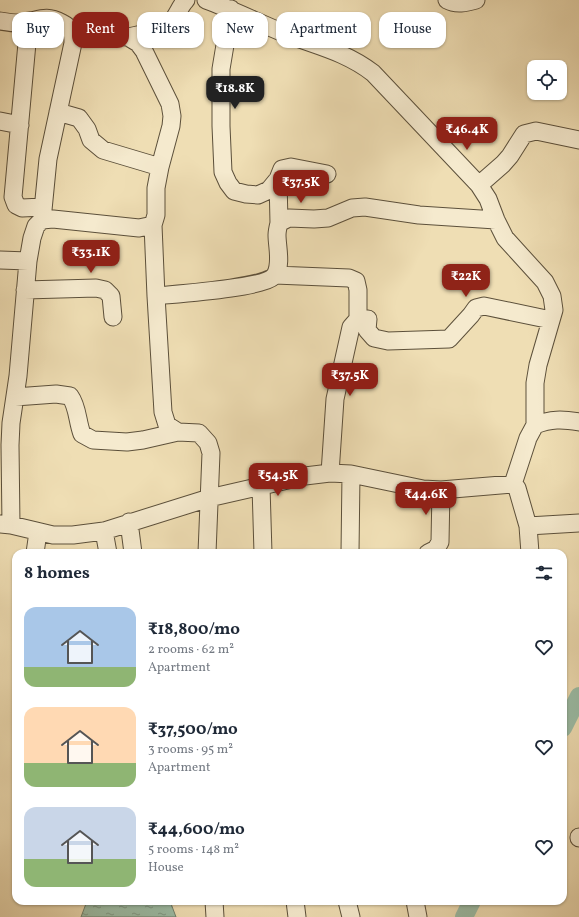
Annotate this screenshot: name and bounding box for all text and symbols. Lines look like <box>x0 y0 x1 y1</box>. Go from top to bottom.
chip: Buy <box>12 12 64 48</box>
chip: Rent <box>72 12 129 48</box>
chip: Filters <box>137 12 204 48</box>
chip: New <box>212 12 268 48</box>
chip: Apartment <box>276 12 371 48</box>
chip: House <box>379 12 446 48</box>
map controls <box>527 60 567 100</box>
button: locate <box>527 60 567 100</box>
pin: ₹18.8K <box>202 76 268 110</box>
text: ₹18.8K <box>215 80 255 98</box>
pin: ₹46.4K <box>434 117 500 151</box>
text: ₹46.4K <box>445 121 489 139</box>
pin: ₹37.5K <box>268 170 334 204</box>
text: ₹37.5K <box>282 174 320 192</box>
pin: ₹33.1K <box>58 240 124 274</box>
text: ₹33.1K <box>72 244 110 262</box>
pin: ₹22K <box>442 264 490 298</box>
text: ₹22K <box>451 268 481 286</box>
pin: ₹37.5K <box>317 363 383 397</box>
text: ₹37.5K <box>331 367 369 385</box>
pin: ₹54.5K <box>245 463 311 497</box>
text: ₹54.5K <box>258 467 298 485</box>
pin: ₹44.6K <box>393 482 459 516</box>
text: ₹44.6K <box>404 486 448 504</box>
text: 8 homes <box>24 562 90 585</box>
icon: filters <box>533 562 555 584</box>
text: ₹18,800/mo <box>148 618 240 641</box>
icon: home <box>56 623 104 671</box>
icon: heart <box>533 636 555 658</box>
text: 2 rooms · 62 m² <box>148 641 234 659</box>
text: Apartment <box>148 659 211 677</box>
text: ₹37,500/mo <box>148 718 238 741</box>
icon: home <box>56 723 104 771</box>
icon: heart <box>533 736 555 758</box>
text: 3 rooms · 95 m² <box>148 741 233 759</box>
text: Apartment <box>148 759 211 777</box>
text: ₹44,600/mo <box>148 818 245 841</box>
icon: home <box>56 823 104 871</box>
icon: heart <box>533 836 555 858</box>
text: 5 rooms · 148 m² <box>148 841 239 859</box>
text: House <box>148 859 184 877</box>

